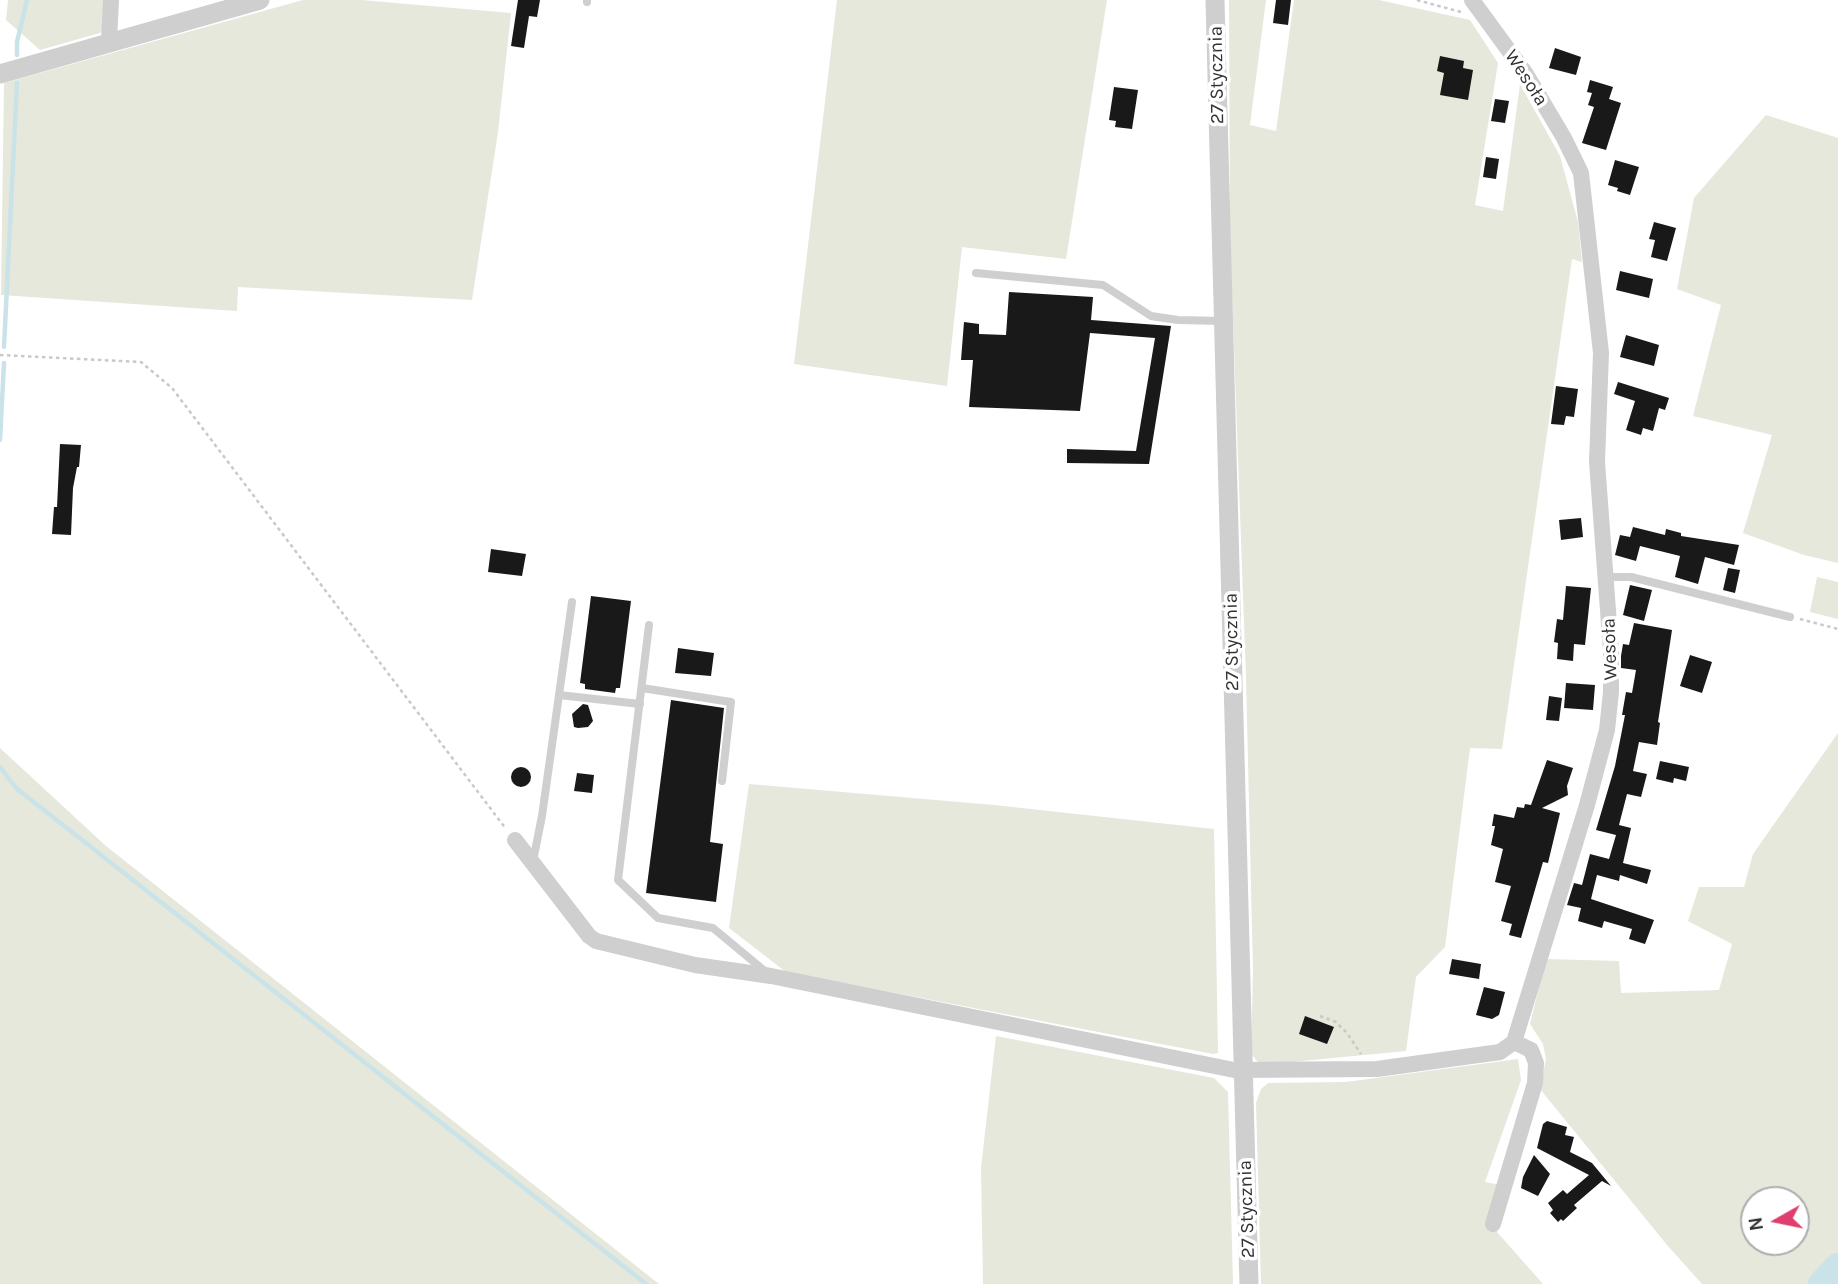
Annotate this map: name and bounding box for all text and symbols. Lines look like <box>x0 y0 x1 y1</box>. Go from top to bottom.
street label: 27 Stycznia <box>1205 26 1229 124</box>
street label: Wesoła <box>1499 46 1553 110</box>
street label: 27 Stycznia <box>1220 593 1244 691</box>
street label: Wesoła <box>1598 617 1622 681</box>
street label: 27 Stycznia <box>1234 1159 1260 1259</box>
north arrow <box>1740 1186 1810 1256</box>
text: N <box>1744 1216 1768 1232</box>

